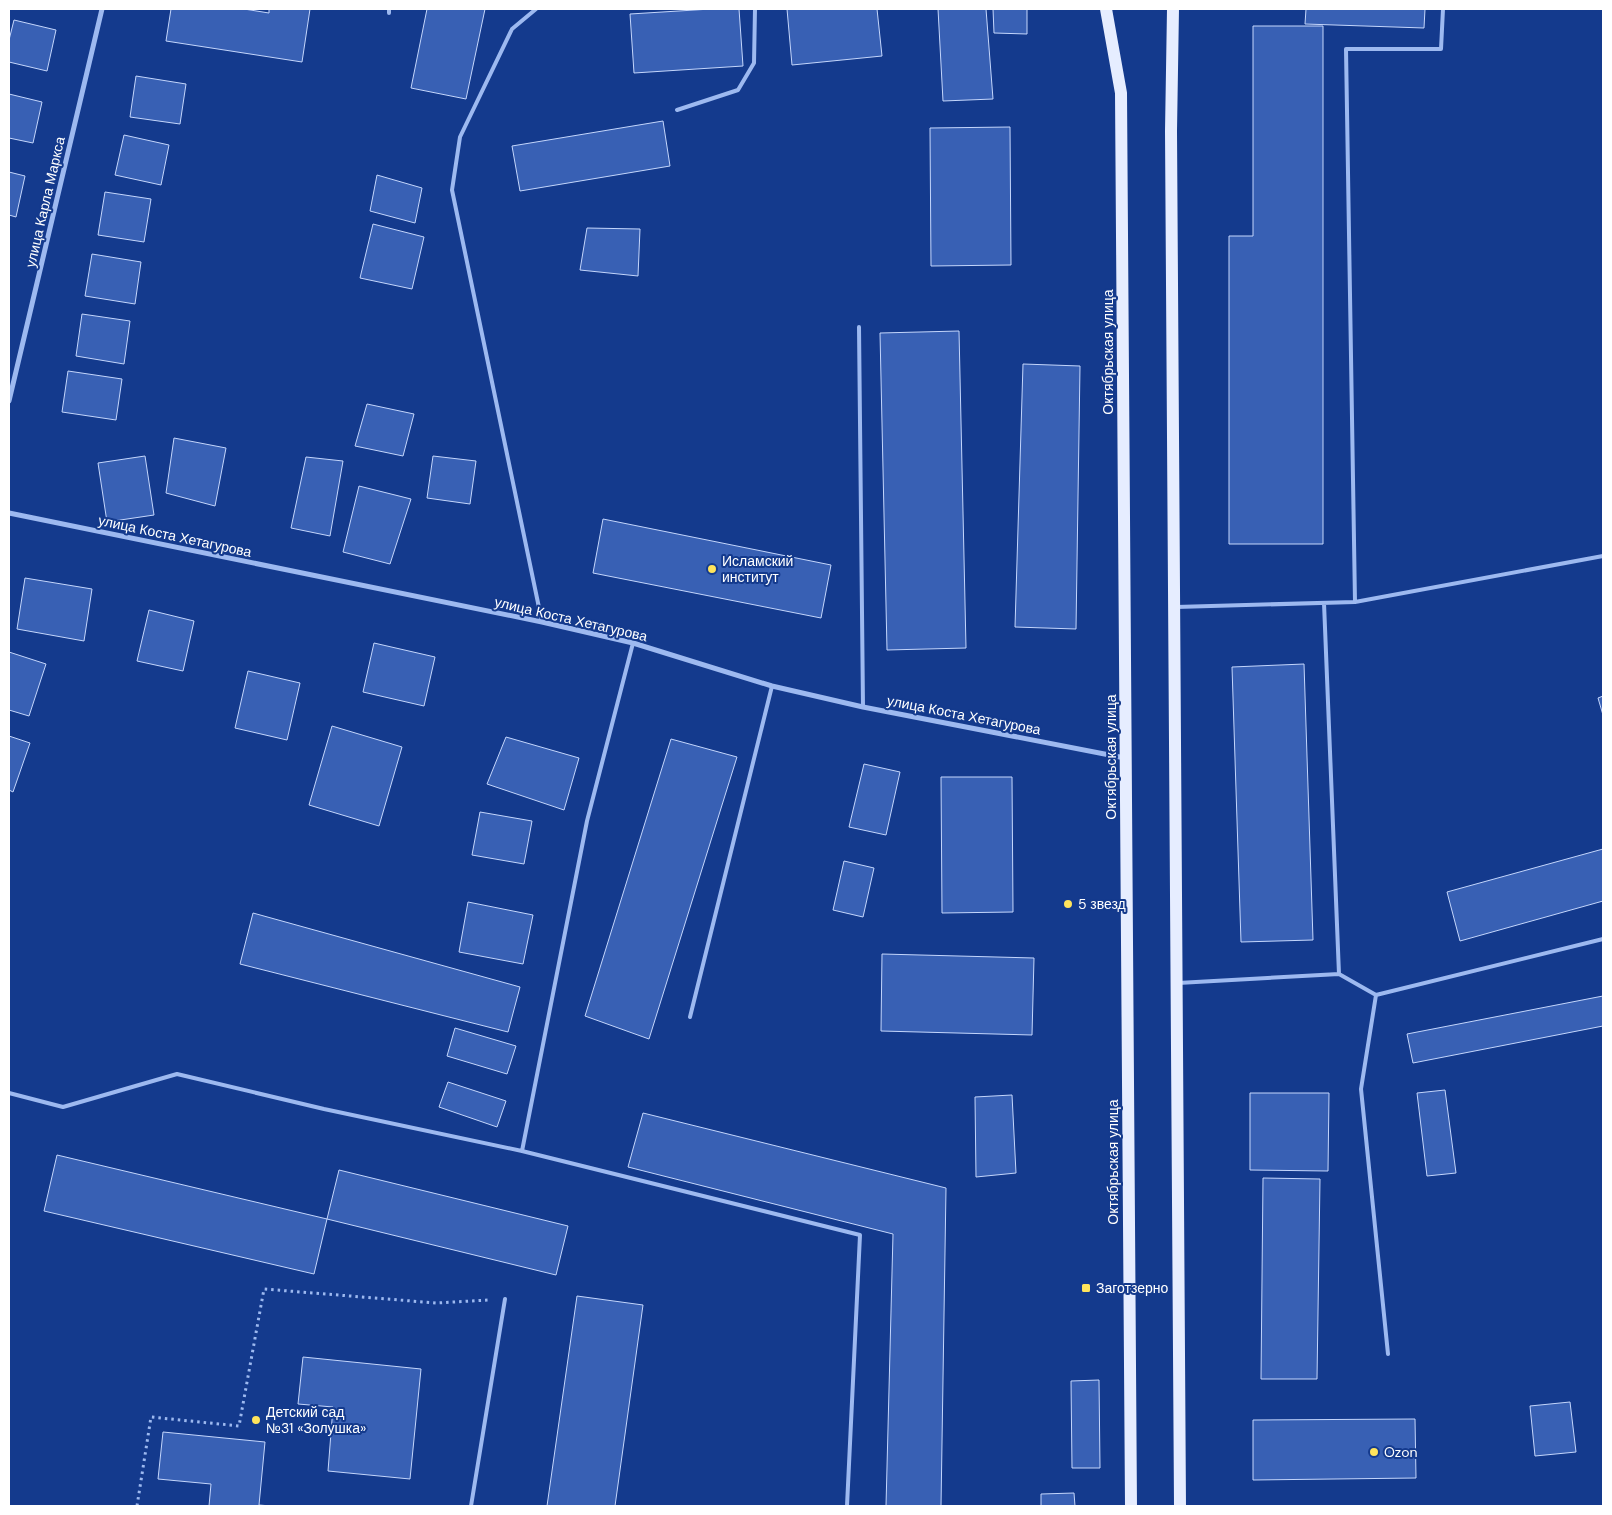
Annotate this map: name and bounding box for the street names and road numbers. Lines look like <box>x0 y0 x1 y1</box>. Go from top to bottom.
street label: улица Карла Маркса <box>21 135 69 269</box>
street label: Октябрьская улица <box>1099 289 1117 415</box>
street label: улица Коста Хетагурова <box>97 511 253 561</box>
street label: улица Коста Хетагурова <box>493 593 649 645</box>
street label: улица Коста Хетагурова <box>886 691 1043 739</box>
street label: Октябрьская улица <box>1102 694 1120 820</box>
street label: Октябрьская улица <box>1104 1099 1122 1225</box>

